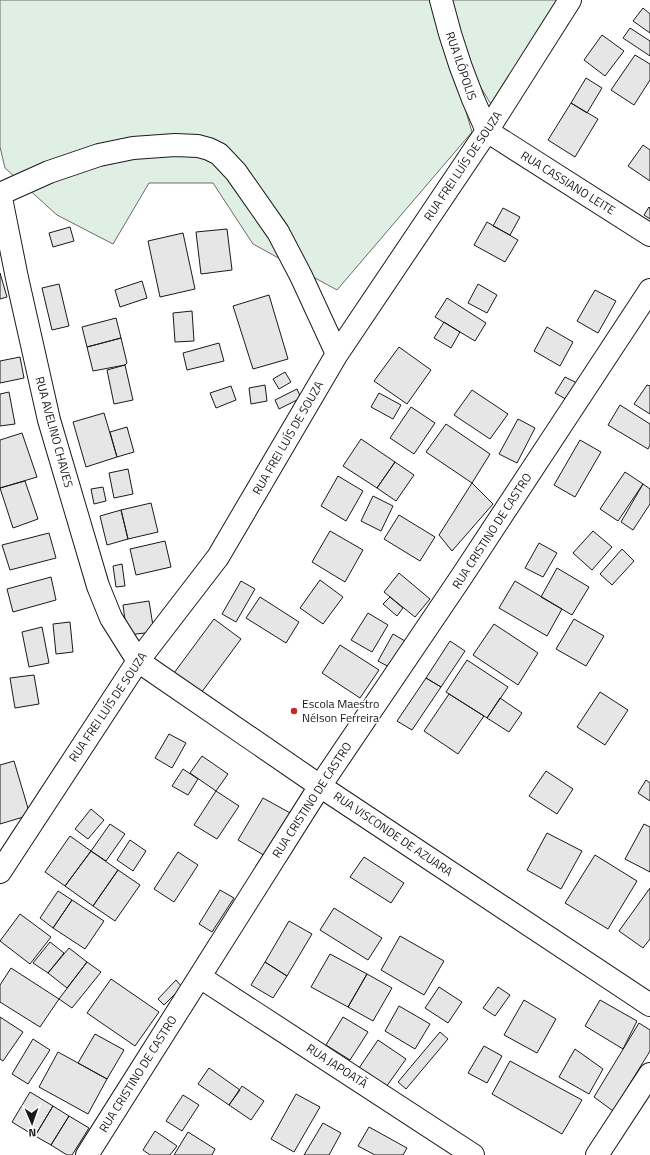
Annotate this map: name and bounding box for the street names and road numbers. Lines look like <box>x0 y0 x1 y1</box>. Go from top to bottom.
street label: RUA ILÓPOLIS <box>441 29 482 103</box>
street label: RUA FREI LUÍS DE SOUZA <box>419 107 507 224</box>
street label: RUA CASSIANO LEITE <box>517 146 620 220</box>
street label: RUA AVELINO CHAVES <box>31 374 78 489</box>
street label: RUA FREI LUÍS DE SOUZA <box>247 377 328 498</box>
street label: RUA CRISTINO DE CASTRO <box>447 469 536 592</box>
street label: RUA FREI LUÍS DE SOUZA <box>64 648 152 765</box>
street label: RUA CRISTINO DE CASTRO <box>267 738 356 861</box>
street label: RUA VISCONDE DE AZUARA <box>330 786 457 881</box>
street label: RUA CRISTINO DE CASTRO <box>94 1011 181 1136</box>
street label: RUA JAPOATÃ <box>303 1039 372 1093</box>

